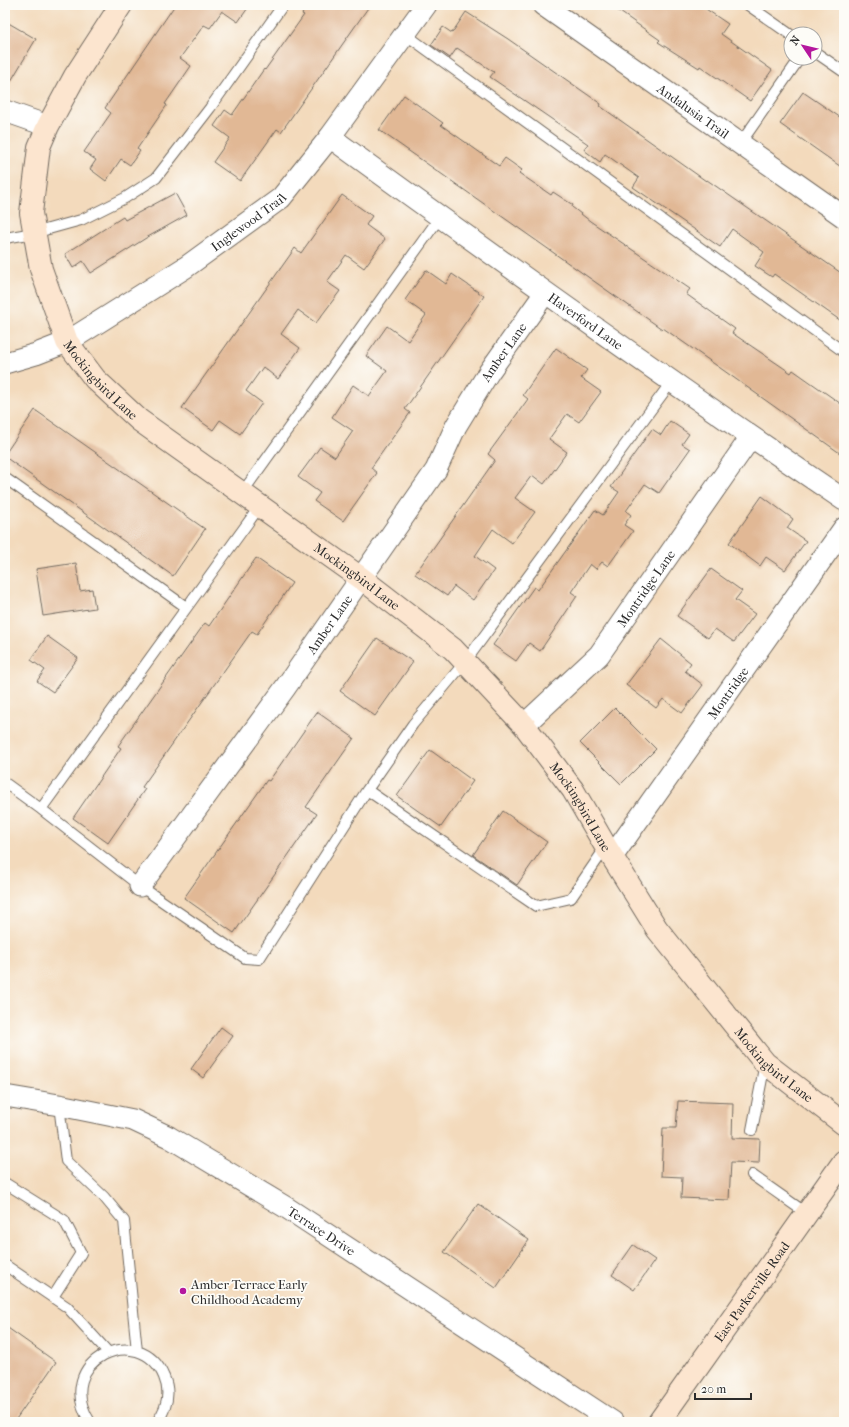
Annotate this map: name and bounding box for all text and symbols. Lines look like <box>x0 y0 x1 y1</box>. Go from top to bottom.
north arrow <box>783 26 823 66</box>
text: N <box>787 33 803 48</box>
street label: Andalusia Trail <box>654 80 733 142</box>
street label: Inglewood Trail <box>208 190 289 254</box>
street label: Haverford Lane <box>546 289 626 353</box>
street label: Amber Lane <box>477 319 530 385</box>
street label: Mockingbird Lane <box>61 337 141 423</box>
street label: Mockingbird Lane <box>311 540 403 613</box>
street label: Montridge Lane <box>613 546 678 630</box>
street label: Amber Lane <box>303 591 355 658</box>
street label: Montridge <box>704 663 752 722</box>
street label: Mockingbird Lane <box>547 759 615 855</box>
street label: Mockingbird Lane <box>732 1024 817 1105</box>
street label: Terrace Drive <box>285 1203 359 1259</box>
street label: East Parkerville Road <box>711 1238 793 1345</box>
place label: Amber Terrace Early Childhood Academy <box>190 1277 309 1307</box>
marker: Amber Terrace Early Childhood Academy <box>178 1286 188 1296</box>
scale bar <box>695 1375 751 1401</box>
text: 20 m <box>701 1382 726 1396</box>

